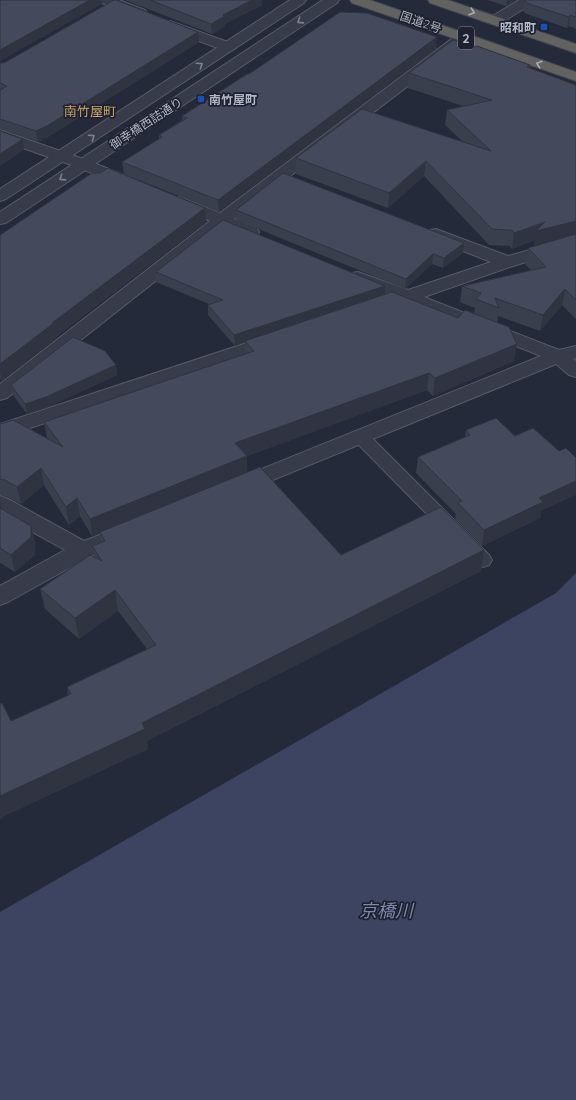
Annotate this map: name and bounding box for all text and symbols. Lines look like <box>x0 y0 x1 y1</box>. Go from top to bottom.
street label: 国道2号 <box>398 8 444 36</box>
one-way arrow <box>469 8 476 16</box>
one-way arrow <box>297 17 304 24</box>
place label: 昭和町 <box>500 20 536 35</box>
marker: 昭和町 <box>539 22 549 32</box>
road number: 2 <box>458 27 474 49</box>
one-way arrow <box>536 60 543 69</box>
one-way arrow <box>196 63 203 70</box>
place label: 南竹屋町 <box>209 92 257 107</box>
street label: 御幸橋西詰通り <box>107 94 185 152</box>
marker: 南竹屋町 <box>196 94 206 104</box>
district label: 南竹屋町 <box>64 103 116 119</box>
one-way arrow <box>88 134 95 142</box>
one-way arrow <box>60 173 67 180</box>
water label: 京橋川 <box>359 899 415 922</box>

